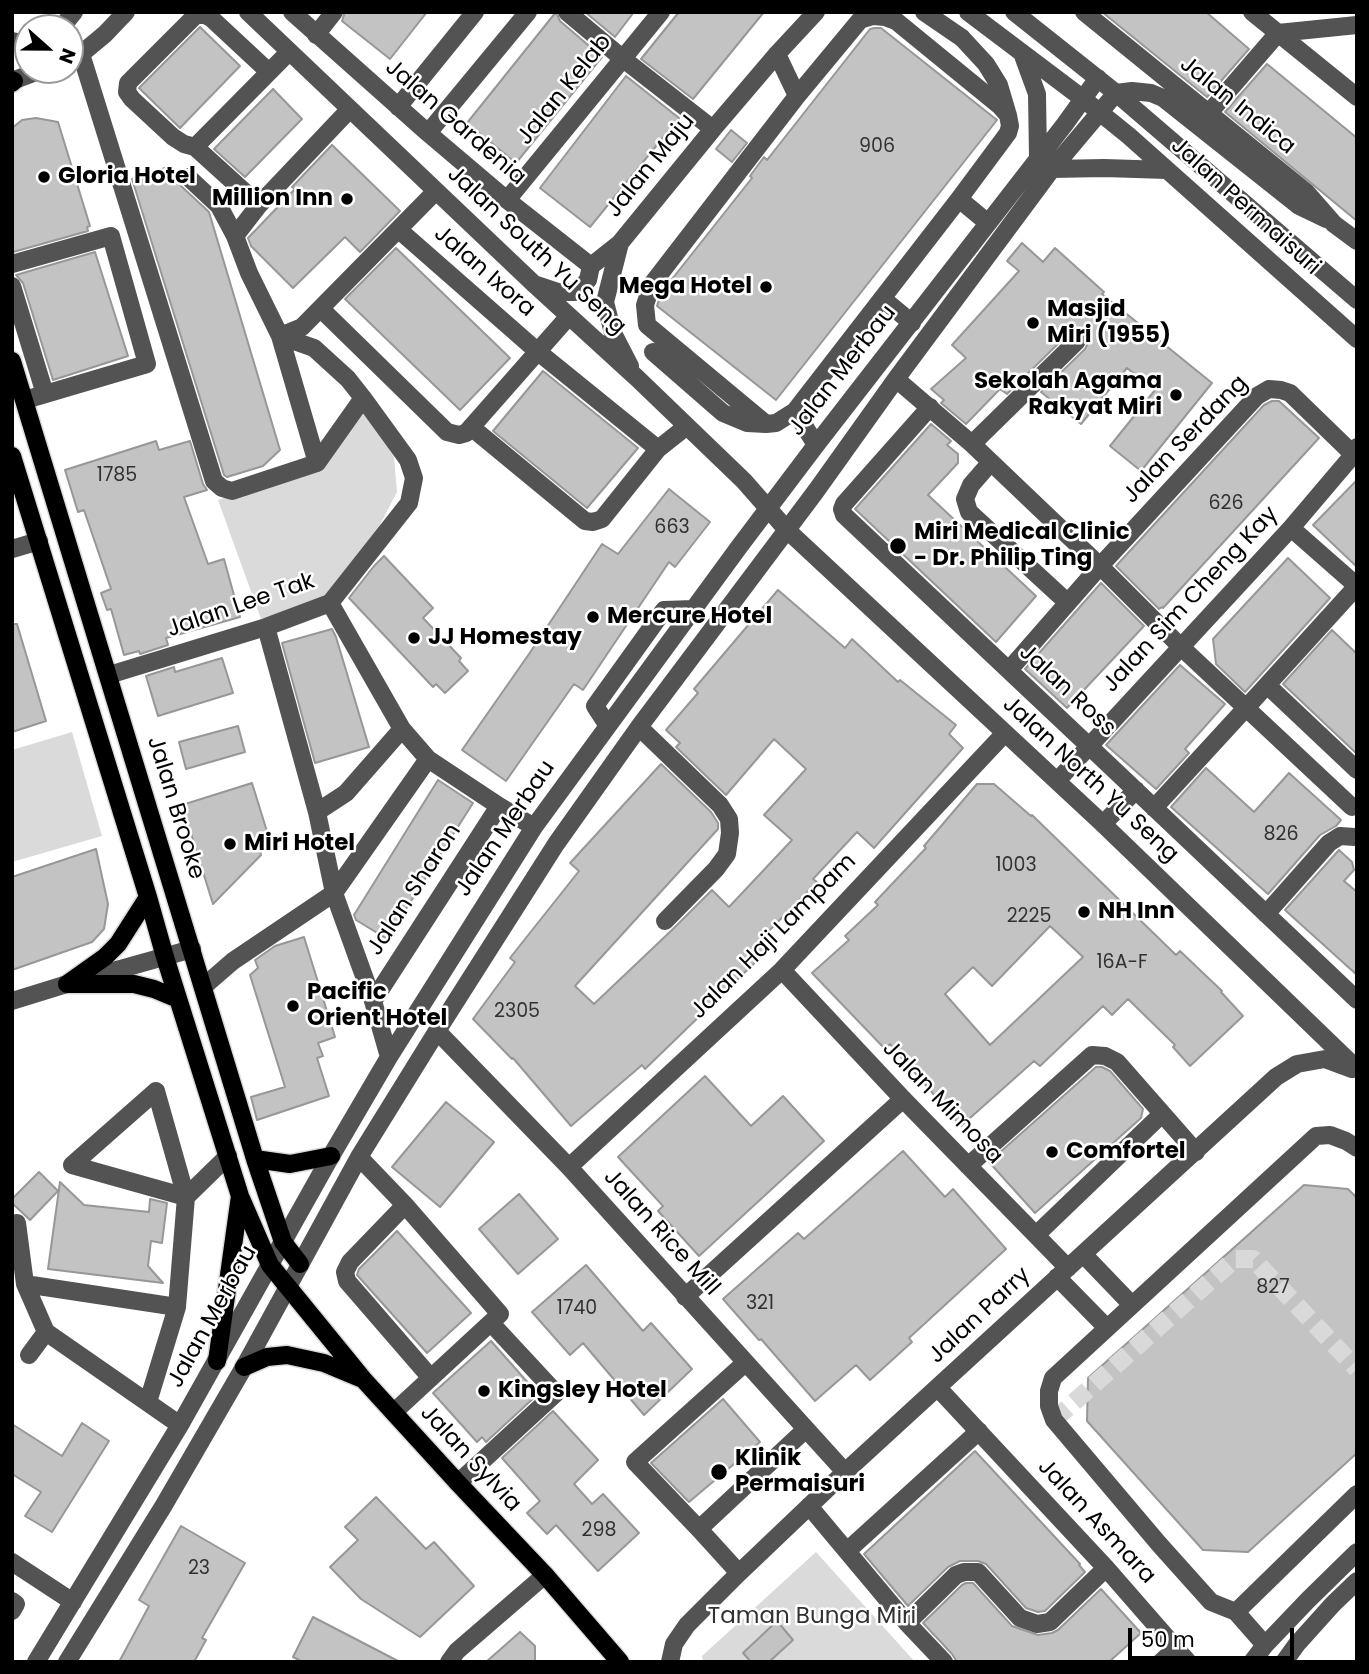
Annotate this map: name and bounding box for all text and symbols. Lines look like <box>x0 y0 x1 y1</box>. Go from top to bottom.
north arrow <box>14 14 84 84</box>
street label: Jalan Kelab <box>512 29 618 151</box>
text: N <box>52 44 82 67</box>
street label: Jalan Indica <box>1174 51 1300 161</box>
street label: Jalan Gardenia <box>379 54 531 192</box>
street label: Jalan Maju <box>601 109 701 223</box>
street label: Jalan Permaisuri <box>1164 133 1326 281</box>
house number: 906 <box>859 136 895 158</box>
street label: Jalan South Yu Seng <box>441 161 631 341</box>
place label: Gloria Hotel <box>58 163 196 191</box>
marker: Gloria Hotel <box>36 169 52 185</box>
place label: Million Inn <box>212 185 333 213</box>
marker: Million Inn <box>339 191 355 207</box>
street label: Jalan Ixora <box>428 220 540 324</box>
place label: Mega Hotel <box>619 273 752 301</box>
marker: Mega Hotel <box>758 279 774 295</box>
place label: Masjid Miri (1955) <box>1047 296 1171 350</box>
street label: Jalan Merbau <box>783 300 903 442</box>
marker: Masjid Miri (1955) <box>1025 315 1041 331</box>
place label: Sekolah Agama Rakyat Miri <box>974 368 1162 422</box>
street label: Jalan Serdang <box>1118 370 1254 510</box>
marker: Sekolah Agama Rakyat Miri <box>1168 387 1184 403</box>
house number: 1785 <box>97 465 137 487</box>
house number: 626 <box>1208 493 1244 515</box>
street label: Jalan Sim Cheng Kay <box>1098 501 1284 699</box>
house number: 663 <box>654 517 690 539</box>
place label: Miri Medical Clinic - Dr. Philip Ting <box>914 519 1130 573</box>
marker: Miri Medical Clinic - Dr. Philip Ting <box>888 536 908 556</box>
street label: Jalan Lee Tak <box>164 568 318 644</box>
place label: Mercure Hotel <box>607 603 772 631</box>
marker: Mercure Hotel <box>585 609 601 625</box>
place label: JJ Homestay <box>428 624 582 652</box>
marker: JJ Homestay <box>406 630 422 646</box>
street label: Jalan Ross <box>1013 639 1121 743</box>
street label: Jalan North Yu Seng <box>996 691 1184 869</box>
street label: Jalan Brooke <box>140 733 210 883</box>
street label: Jalan Merbau <box>450 756 562 902</box>
street label: Jalan Sharon <box>362 819 468 961</box>
house number: 826 <box>1264 824 1298 846</box>
place label: Miri Hotel <box>244 830 355 858</box>
marker: Miri Hotel <box>222 836 238 852</box>
street label: Jalan Haji Lampam <box>685 848 863 1026</box>
house number: 1003 <box>995 855 1037 877</box>
place label: NH Inn <box>1098 898 1175 926</box>
marker: NH Inn <box>1076 904 1092 920</box>
house number: 2225 <box>1007 906 1051 928</box>
house number: 16A-F <box>1097 952 1147 974</box>
place label: Pacific Orient Hotel <box>307 979 447 1033</box>
marker: Pacific Orient Hotel <box>285 998 301 1014</box>
house number: 2305 <box>494 1001 540 1023</box>
street label: Jalan Mimosa <box>876 1035 1008 1171</box>
place label: Comfortel <box>1066 1138 1186 1166</box>
marker: Comfortel <box>1044 1144 1060 1160</box>
street label: Jalan Rice Mill <box>597 1164 725 1302</box>
street label: Jalan Merbau <box>163 1241 263 1393</box>
street label: Jalan Parry <box>923 1262 1037 1370</box>
house number: 827 <box>1256 1277 1290 1299</box>
house number: 321 <box>746 1293 774 1315</box>
house number: 1740 <box>557 1298 597 1320</box>
place label: Kingsley Hotel <box>498 1377 667 1405</box>
marker: Kingsley Hotel <box>476 1383 492 1399</box>
street label: Jalan Sylvia <box>414 1400 526 1518</box>
place label: Klinik Permaisuri <box>735 1445 865 1499</box>
street label: Jalan Asmara <box>1031 1454 1161 1590</box>
marker: Klinik Permaisuri <box>709 1462 729 1482</box>
house number: 298 <box>582 1520 616 1542</box>
house number: 23 <box>188 1558 210 1580</box>
park label: Taman Bunga Miri <box>708 1603 916 1631</box>
scale bar <box>1131 1614 1297 1658</box>
text: 50 m <box>1141 1625 1195 1654</box>

